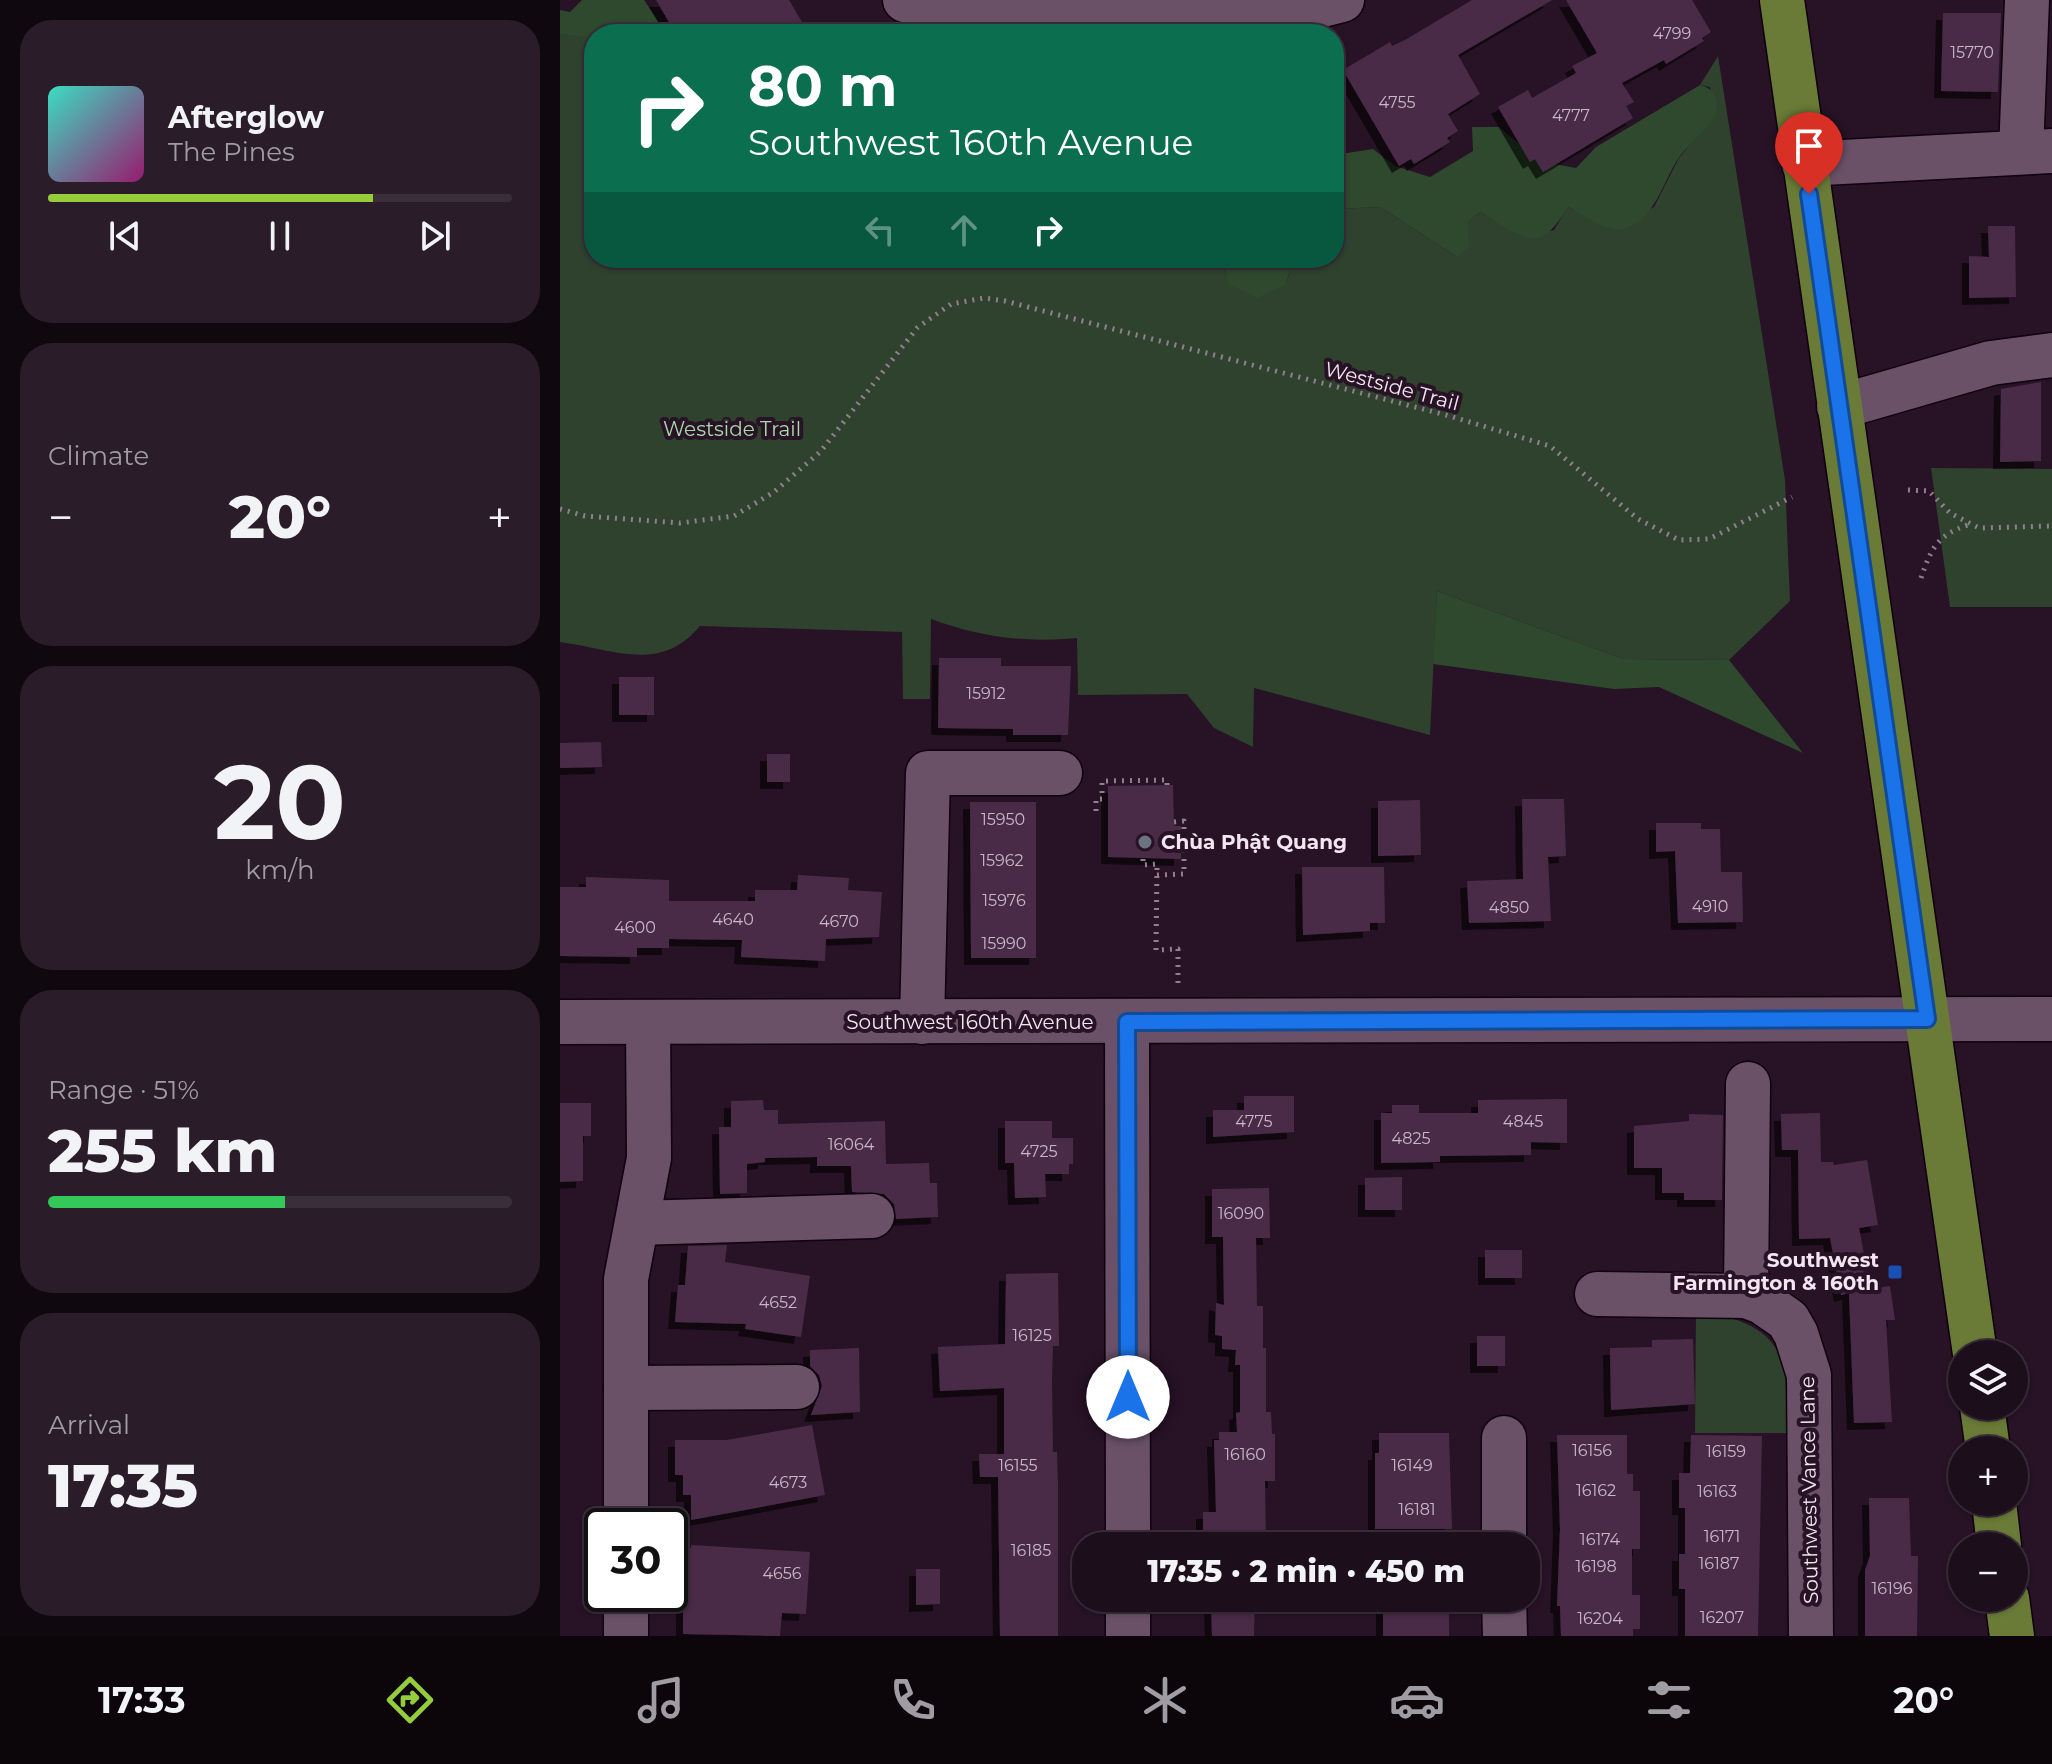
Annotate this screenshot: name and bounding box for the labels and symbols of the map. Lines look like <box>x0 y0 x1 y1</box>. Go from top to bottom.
house number: 4799 <box>1653 24 1691 43</box>
house number: 15770 <box>1950 43 1994 62</box>
house number: 4755 <box>1379 93 1415 112</box>
house number: 4777 <box>1552 106 1590 125</box>
pin <box>1775 112 1843 194</box>
street label: Westside Trail <box>1322 357 1462 415</box>
park label: Westside Trail <box>663 417 801 441</box>
house number: 15912 <box>966 684 1006 703</box>
house number: 15950 <box>981 810 1025 829</box>
place label: Chùa Phật Quang <box>1161 830 1347 854</box>
marker: Chùa Phật Quang <box>1136 833 1154 851</box>
house number: 15962 <box>980 851 1024 870</box>
house number: 15976 <box>982 891 1026 910</box>
house number: 4910 <box>1692 897 1728 916</box>
house number: 4850 <box>1489 898 1529 917</box>
house number: 4640 <box>712 910 754 929</box>
house number: 4670 <box>819 912 859 931</box>
house number: 4600 <box>614 918 656 937</box>
house number: 15990 <box>982 934 1026 953</box>
street label: Southwest 160th Avenue <box>846 1010 1094 1034</box>
house number: 4775 <box>1235 1112 1273 1131</box>
house number: 4845 <box>1503 1112 1543 1131</box>
house number: 4825 <box>1391 1129 1431 1148</box>
house number: 16064 <box>828 1135 875 1154</box>
house number: 4725 <box>1020 1142 1058 1161</box>
house number: 16090 <box>1218 1204 1264 1223</box>
place label: Southwest Farmington & 160th <box>1673 1248 1879 1295</box>
marker: Southwest Farmington & 160th <box>1886 1263 1904 1281</box>
house number: 4652 <box>759 1293 797 1312</box>
house number: 16125 <box>1012 1326 1052 1345</box>
position arrow <box>1086 1355 1170 1439</box>
street label: Southwest Vance Lane <box>1795 1376 1823 1604</box>
house number: 16156 <box>1572 1441 1612 1460</box>
house number: 16159 <box>1706 1442 1746 1461</box>
house number: 16160 <box>1224 1445 1266 1464</box>
house number: 16155 <box>998 1456 1038 1475</box>
house number: 16149 <box>1391 1456 1433 1475</box>
house number: 4673 <box>769 1473 807 1492</box>
house number: 16162 <box>1576 1481 1616 1500</box>
house number: 16163 <box>1697 1482 1737 1501</box>
house number: 16181 <box>1398 1500 1436 1519</box>
speed limit sign: 30 <box>584 1508 688 1612</box>
house number: 16171 <box>1704 1527 1740 1546</box>
house number: 16174 <box>1580 1530 1621 1549</box>
house number: 16185 <box>1011 1541 1051 1560</box>
house number: 16187 <box>1699 1554 1739 1573</box>
house number: 16198 <box>1575 1557 1617 1576</box>
house number: 4656 <box>762 1564 802 1583</box>
house number: 16196 <box>1872 1579 1913 1598</box>
house number: 16207 <box>1700 1608 1744 1627</box>
house number: 16204 <box>1577 1609 1623 1628</box>

